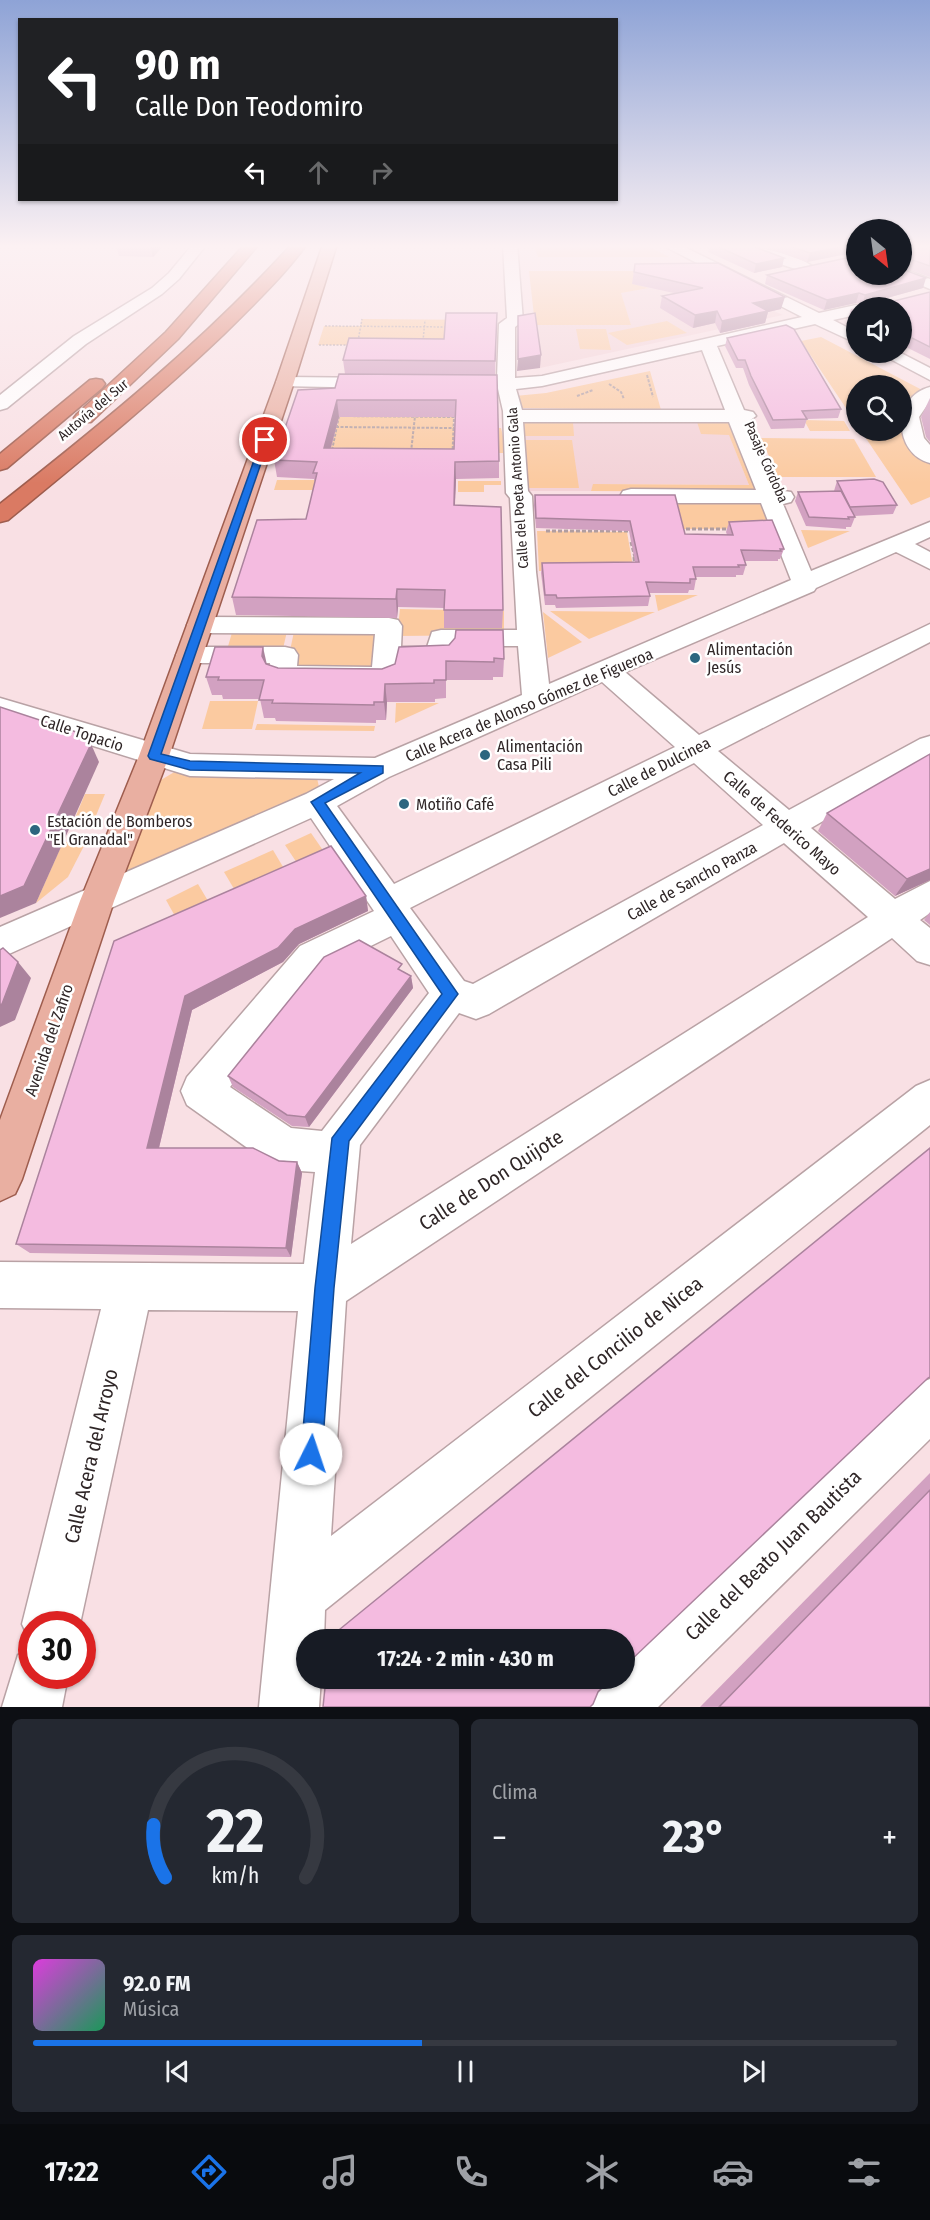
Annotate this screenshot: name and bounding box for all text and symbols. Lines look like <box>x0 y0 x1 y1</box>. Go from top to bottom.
text: 90 m <box>135 40 220 90</box>
icon: left <box>36 42 114 120</box>
text: Calle Don Teodomiro <box>135 91 363 123</box>
icon: left <box>239 156 272 189</box>
icon: ahead <box>302 156 335 189</box>
icon: right <box>365 156 398 189</box>
north arrow <box>846 219 912 285</box>
map controls <box>846 219 912 441</box>
button: sound <box>846 297 912 363</box>
button: search <box>846 375 912 441</box>
street label: Autovía del Sur <box>54 376 132 444</box>
street label: Calle del Poeta Antonio Gala <box>504 407 532 569</box>
pin <box>239 414 290 465</box>
street label: Pasaje Córdoba <box>740 419 792 506</box>
icon: arrive <box>248 423 281 456</box>
place label: Alimentación Jesús <box>707 640 793 677</box>
street label: Calle Acera de Alonso Gómez de Figueroa <box>402 644 656 766</box>
marker: Alimentación Jesús <box>688 651 702 665</box>
street label: Calle Topacio <box>38 711 126 755</box>
street label: Calle de Dulcinea <box>605 733 714 801</box>
place label: Alimentación Casa Pili <box>497 737 583 774</box>
marker: Alimentación Casa Pili <box>478 748 492 762</box>
street label: Calle de Federico Mayo <box>719 767 845 879</box>
place label: Motiño Café <box>416 795 494 814</box>
marker: Motiño Café <box>397 797 411 811</box>
place label: Estación de Bomberos "El Granadal" <box>47 812 192 849</box>
marker: Estación de Bomberos "El Granadal" <box>28 823 42 837</box>
street label: Calle de Sancho Panza <box>624 837 760 925</box>
street label: Avenida del Zafiro <box>21 981 77 1099</box>
street label: Calle de Don Quijote <box>414 1124 568 1236</box>
street label: Calle del Concilio de Nicea <box>523 1271 707 1423</box>
street label: Calle Acera del Arroyo <box>59 1366 123 1546</box>
position arrow <box>279 1422 343 1486</box>
street label: Calle del Beato Juan Bautista <box>680 1465 866 1645</box>
speed limit sign: 30 <box>18 1611 96 1689</box>
text: 17:24 · 2 min · 430 m <box>377 1645 554 1672</box>
text: Clima <box>492 1780 537 1804</box>
text: 22 <box>206 1794 264 1869</box>
text: 23° <box>663 1810 726 1864</box>
text: − <box>492 1818 507 1858</box>
text: + <box>882 1818 897 1858</box>
text: km/h <box>212 1863 259 1889</box>
text: 92.0 FM <box>123 1970 191 1997</box>
text: Música <box>123 1997 179 2021</box>
icon: previous <box>161 2055 194 2088</box>
icon: pause <box>449 2055 482 2088</box>
icon: next <box>737 2055 770 2088</box>
icon: directions <box>188 2151 230 2193</box>
icon: music <box>319 2151 361 2193</box>
icon: phone <box>450 2151 492 2193</box>
icon: climate <box>581 2151 623 2193</box>
icon: car <box>712 2151 754 2193</box>
icon: filters <box>843 2151 885 2193</box>
text: 17:22 <box>45 2156 99 2188</box>

